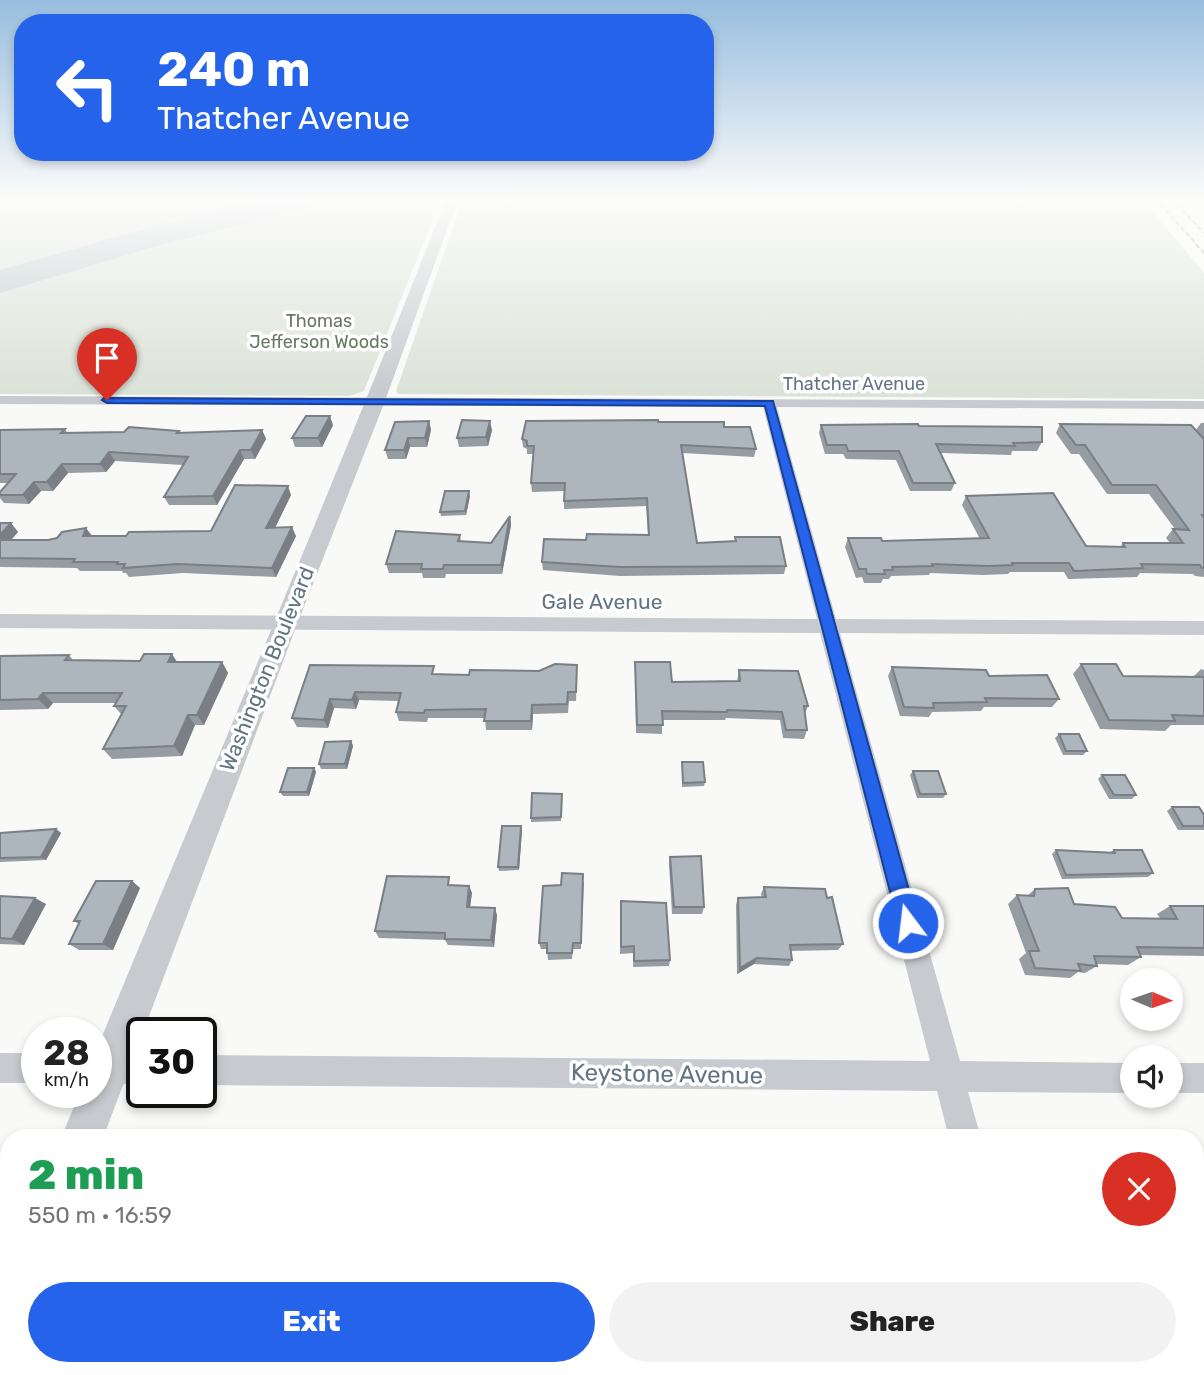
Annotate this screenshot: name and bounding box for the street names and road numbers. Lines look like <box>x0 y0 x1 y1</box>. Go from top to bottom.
street label: Thatcher Avenue <box>783 373 925 395</box>
street label: Washington Boulevard <box>214 563 319 775</box>
street label: Gale Avenue <box>542 589 662 614</box>
street label: Keystone Avenue <box>571 1058 763 1090</box>

